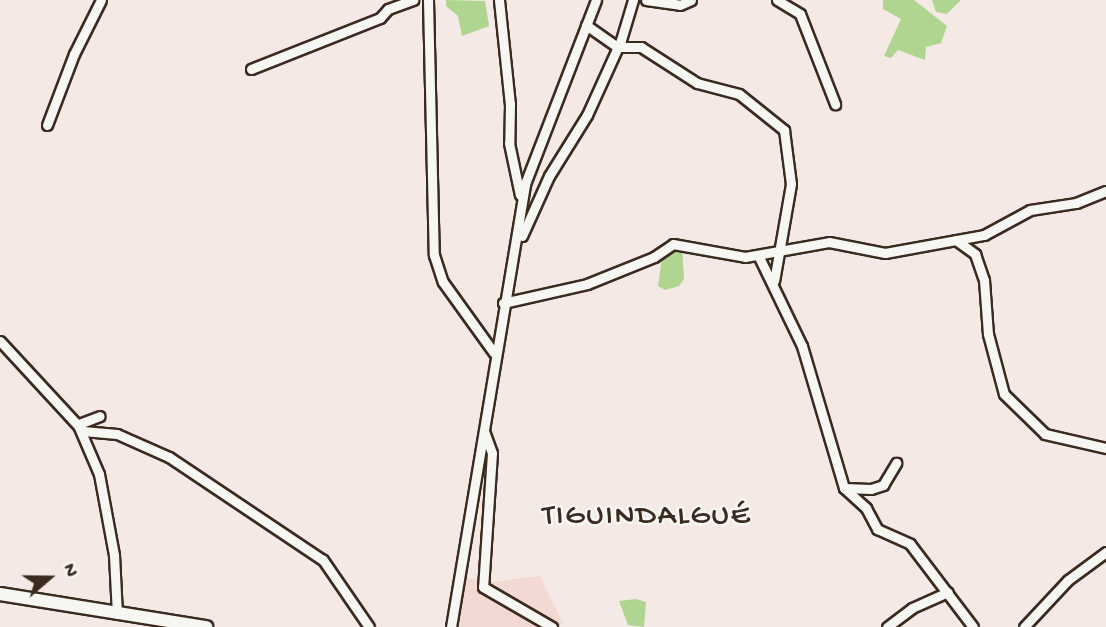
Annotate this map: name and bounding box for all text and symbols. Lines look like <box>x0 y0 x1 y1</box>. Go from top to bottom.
district label: TIGUINDALGUÉ <box>544 500 750 536</box>
north arrow <box>14 543 84 613</box>
text: N <box>56 561 82 580</box>

